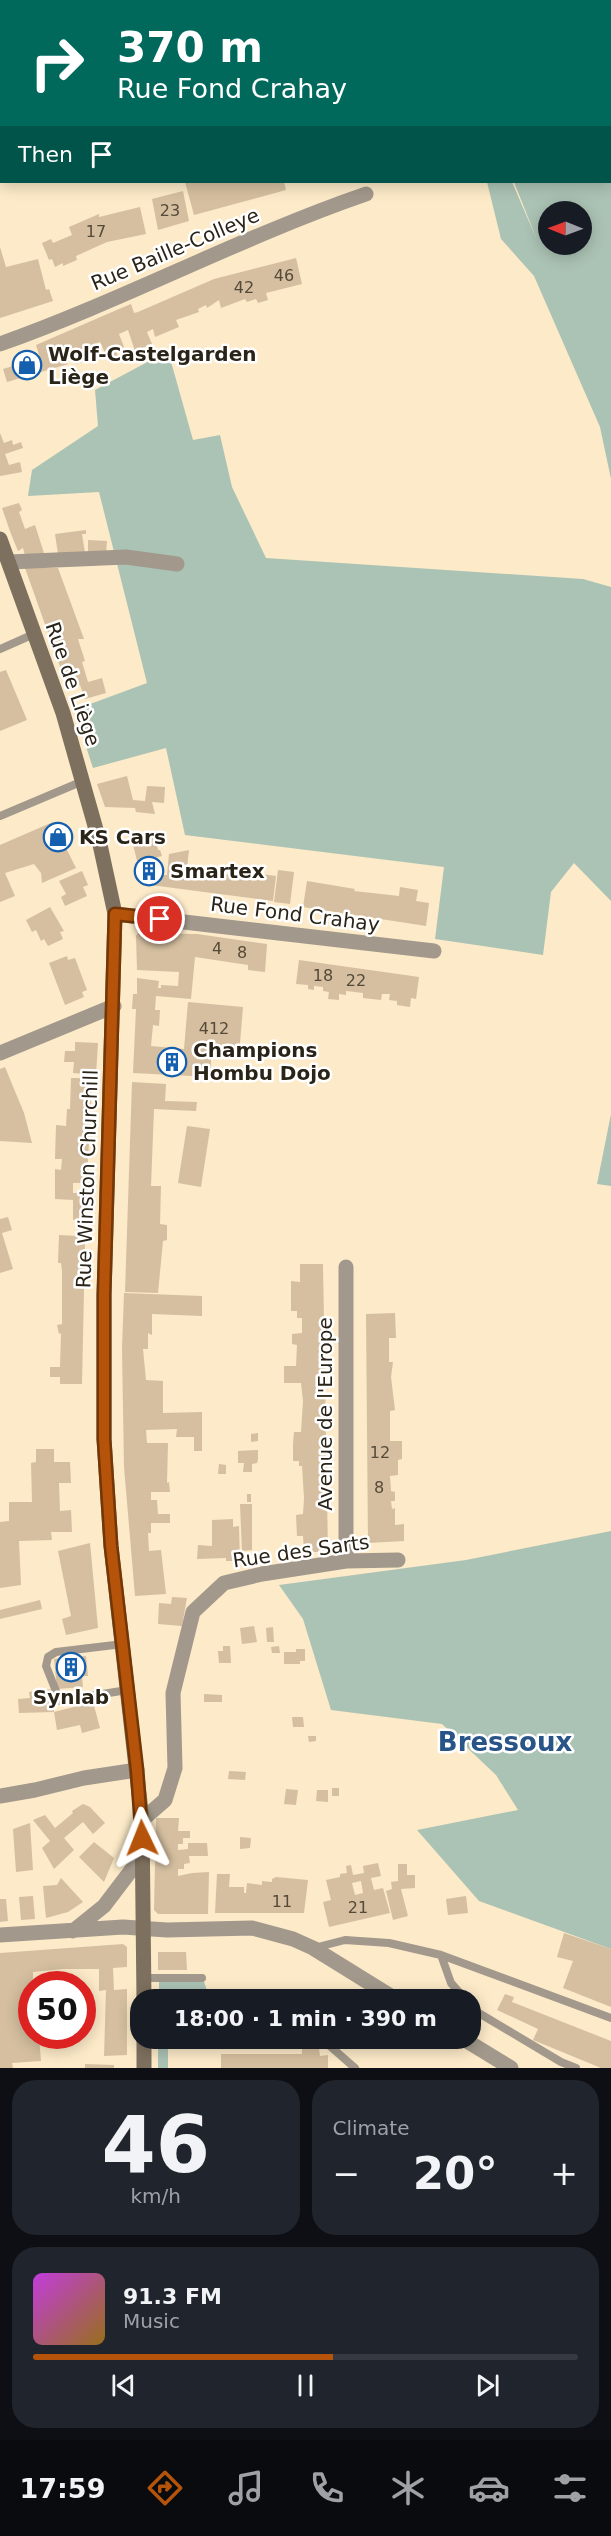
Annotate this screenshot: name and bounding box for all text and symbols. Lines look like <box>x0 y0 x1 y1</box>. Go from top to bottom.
text: 370 m <box>117 23 263 72</box>
icon: right <box>18 24 96 102</box>
text: Rue Fond Crahay <box>117 73 347 104</box>
icon: arrive <box>85 138 118 171</box>
text: Then <box>18 142 73 167</box>
house number: 23 <box>160 201 180 220</box>
north arrow <box>538 201 592 255</box>
map controls <box>538 201 592 255</box>
street label: Rue Baille-Colleye <box>87 203 263 295</box>
house number: 17 <box>86 222 106 241</box>
house number: 46 <box>274 266 294 285</box>
house number: 42 <box>234 278 254 297</box>
place label: Wolf-Castelgarden Liège <box>48 342 256 389</box>
shop icon: Wolf-Castelgarden Liège <box>11 349 43 381</box>
street label: Rue de Liège <box>41 619 105 749</box>
shop icon: KS Cars <box>42 821 74 853</box>
place label: KS Cars <box>79 825 166 849</box>
building icon: Smartex <box>133 855 165 887</box>
place label: Smartex <box>170 859 265 883</box>
street label: Rue Fond Crahay <box>209 892 381 936</box>
pin <box>134 893 185 944</box>
icon: arrive <box>143 902 176 935</box>
house number: 4 <box>212 939 222 958</box>
house number: 8 <box>237 943 247 962</box>
house number: 18 <box>313 966 333 985</box>
house number: 22 <box>346 971 366 990</box>
house number: 412 <box>199 1019 229 1038</box>
place label: Champions Hombu Dojo <box>193 1038 331 1085</box>
building icon: Champions Hombu Dojo <box>156 1046 188 1078</box>
street label: Rue Winston Churchill <box>71 1069 103 1289</box>
street label: Avenue de l'Europe <box>313 1317 337 1511</box>
house number: 12 <box>370 1443 390 1462</box>
house number: 8 <box>374 1478 384 1497</box>
street label: Rue des Sarts <box>231 1530 371 1572</box>
building icon: Synlab <box>55 1651 87 1683</box>
place label: Synlab <box>33 1685 109 1709</box>
district label: Bressoux <box>438 1727 572 1757</box>
position arrow <box>110 1806 174 1870</box>
house number: 11 <box>272 1892 292 1911</box>
house number: 21 <box>348 1898 368 1917</box>
speed limit sign: 50 <box>18 1971 96 2049</box>
text: 18:00 · 1 min · 390 m <box>174 2006 437 2031</box>
text: 46 <box>101 2100 210 2190</box>
text: Climate <box>333 2116 409 2140</box>
text: 20° <box>413 2147 498 2200</box>
text: − <box>333 2154 360 2193</box>
text: + <box>550 2154 578 2193</box>
text: km/h <box>131 2184 181 2208</box>
text: 91.3 FM <box>123 2284 222 2309</box>
text: Music <box>123 2309 180 2333</box>
icon: previous <box>107 2369 140 2402</box>
icon: pause <box>289 2369 322 2402</box>
icon: next <box>471 2369 504 2402</box>
icon: directions <box>144 2467 186 2509</box>
icon: music <box>225 2467 267 2509</box>
icon: phone <box>306 2467 348 2509</box>
icon: climate <box>387 2467 429 2509</box>
icon: car <box>468 2467 510 2509</box>
icon: filters <box>549 2467 591 2509</box>
text: 17:59 <box>20 2473 105 2504</box>

